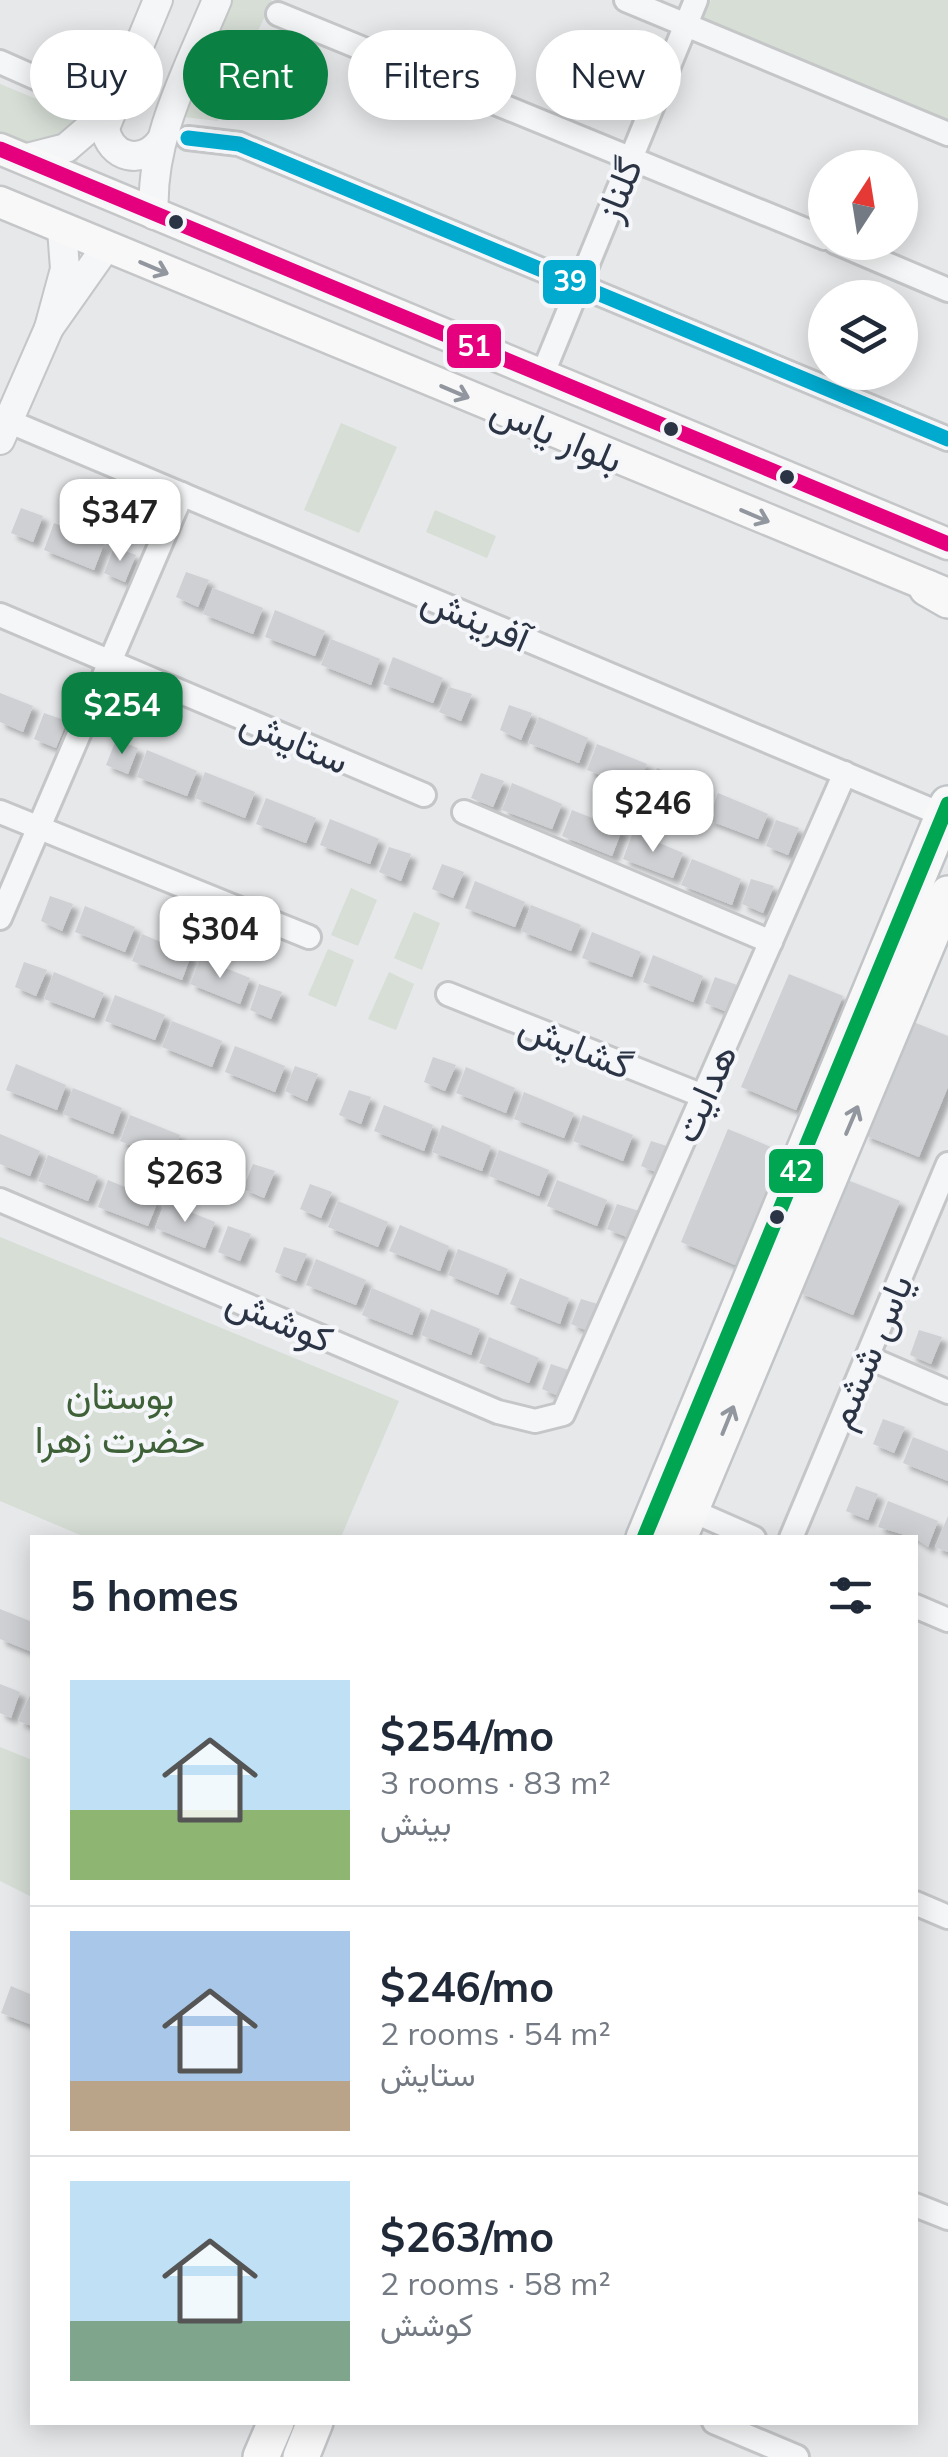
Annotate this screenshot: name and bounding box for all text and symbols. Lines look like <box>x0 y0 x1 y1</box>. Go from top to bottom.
chip: Buy <box>30 30 163 120</box>
chip: Rent <box>183 30 328 120</box>
chip: Filters <box>348 30 516 120</box>
chip: New <box>536 30 681 120</box>
street label: گلناز <box>583 150 652 229</box>
north arrow <box>808 150 918 260</box>
map controls <box>808 150 918 390</box>
unlabelled marker <box>166 212 186 232</box>
line badge: 39 <box>541 258 598 306</box>
one-way arrow <box>138 260 169 278</box>
text: 39 <box>553 263 587 298</box>
button: layers <box>808 280 918 390</box>
line badge: 51 <box>445 322 503 370</box>
text: 51 <box>457 328 491 363</box>
one-way arrow <box>439 384 469 402</box>
street label: بلوار یاس <box>484 385 630 483</box>
unlabelled marker <box>661 419 681 439</box>
unlabelled marker <box>777 467 797 487</box>
pin: $347 <box>61 479 179 564</box>
text: $347 <box>82 491 158 531</box>
one-way arrow <box>739 509 770 527</box>
street label: آفرینش <box>415 574 540 663</box>
pin: $254 <box>63 672 181 757</box>
text: $254 <box>84 684 160 724</box>
street label: ستایش <box>233 696 357 784</box>
pin: $246 <box>594 770 712 855</box>
text: $246 <box>615 782 691 822</box>
pin: $304 <box>161 896 279 981</box>
text: $304 <box>182 908 258 948</box>
street label: گشایش <box>512 1001 640 1089</box>
street label: هدایت <box>661 1036 747 1150</box>
one-way arrow <box>845 1105 863 1136</box>
pin: $263 <box>126 1140 244 1225</box>
line badge: 42 <box>767 1147 825 1195</box>
text: $263 <box>147 1152 223 1192</box>
text: 42 <box>779 1153 813 1188</box>
unlabelled marker <box>767 1207 787 1227</box>
street label: یاس ششم <box>815 1267 925 1436</box>
street label: کوشش <box>220 1275 340 1363</box>
park label: بوستان حضرت زهرا <box>35 1371 205 1463</box>
one-way arrow <box>720 1405 738 1436</box>
icon: filters <box>823 1568 878 1623</box>
text: 5 homes <box>70 1569 239 1622</box>
text: $254/mo <box>380 1709 554 1762</box>
icon: home <box>150 1720 270 1840</box>
text: 3 rooms · 83 m² <box>380 1762 611 1802</box>
text: بینش <box>380 1803 451 1843</box>
text: $246/mo <box>380 1960 554 2013</box>
icon: home <box>150 1971 270 2091</box>
text: 2 rooms · 54 m² <box>380 2013 611 2053</box>
text: ستایش <box>380 2054 475 2094</box>
text: $263/mo <box>380 2210 554 2263</box>
icon: home <box>150 2221 270 2341</box>
text: 2 rooms · 58 m² <box>380 2263 611 2303</box>
text: کوشش <box>380 2304 473 2344</box>

